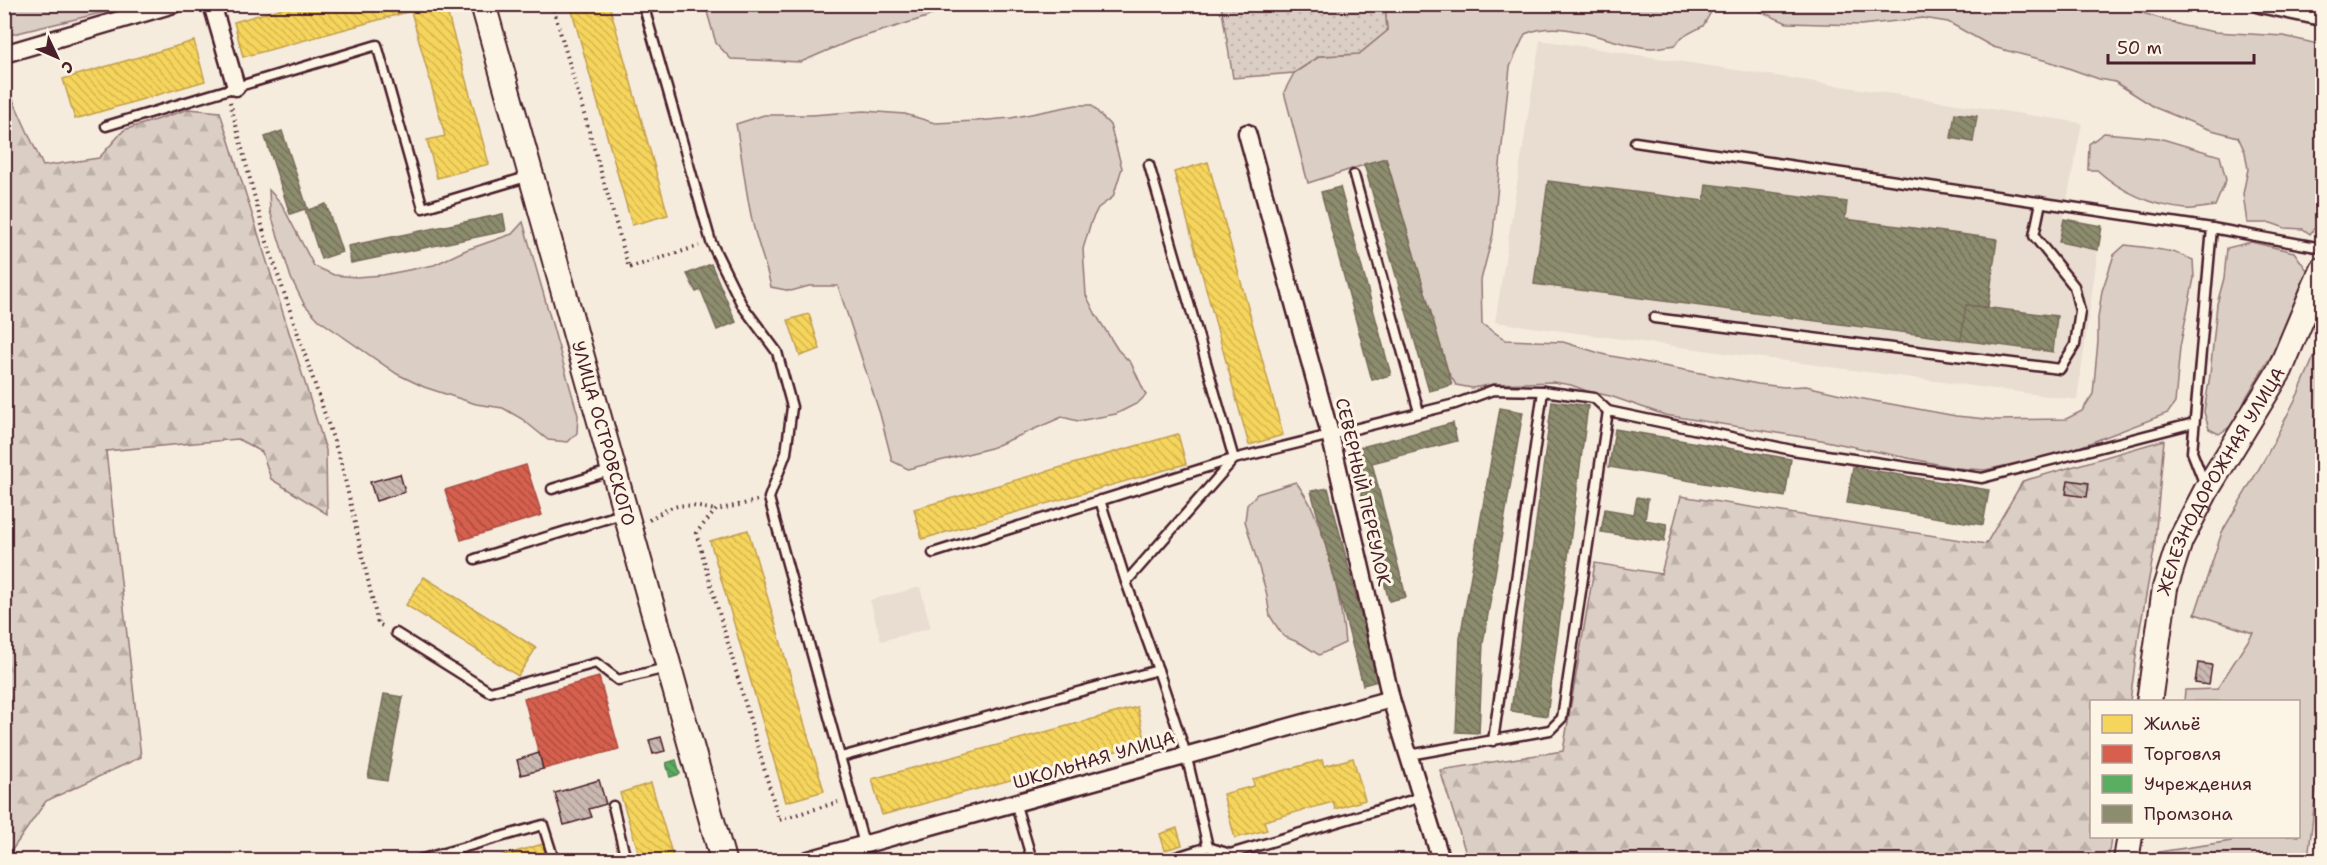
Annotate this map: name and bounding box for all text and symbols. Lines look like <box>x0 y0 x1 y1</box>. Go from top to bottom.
north arrow <box>27 27 87 87</box>
scale bar <box>2108 27 2254 65</box>
text: 50 m <box>2117 36 2162 60</box>
text: С <box>56 56 78 78</box>
street label: УЛИЦА ОСТРОВСКОГО <box>566 338 641 529</box>
street label: ЖЕЛЕЗНОДОРОЖНАЯ УЛИЦА <box>2151 363 2291 598</box>
street label: СЕВЕРНЫЙ ПЕРЕУЛОК <box>1330 396 1396 589</box>
legend <box>2090 700 2300 838</box>
text: Жильё <box>2144 712 2201 736</box>
street label: ШКОЛЬНАЯ УЛИЦА <box>1010 725 1178 795</box>
text: Торговля <box>2144 742 2222 766</box>
text: Учреждения <box>2144 772 2252 796</box>
text: Промзона <box>2144 802 2233 826</box>

